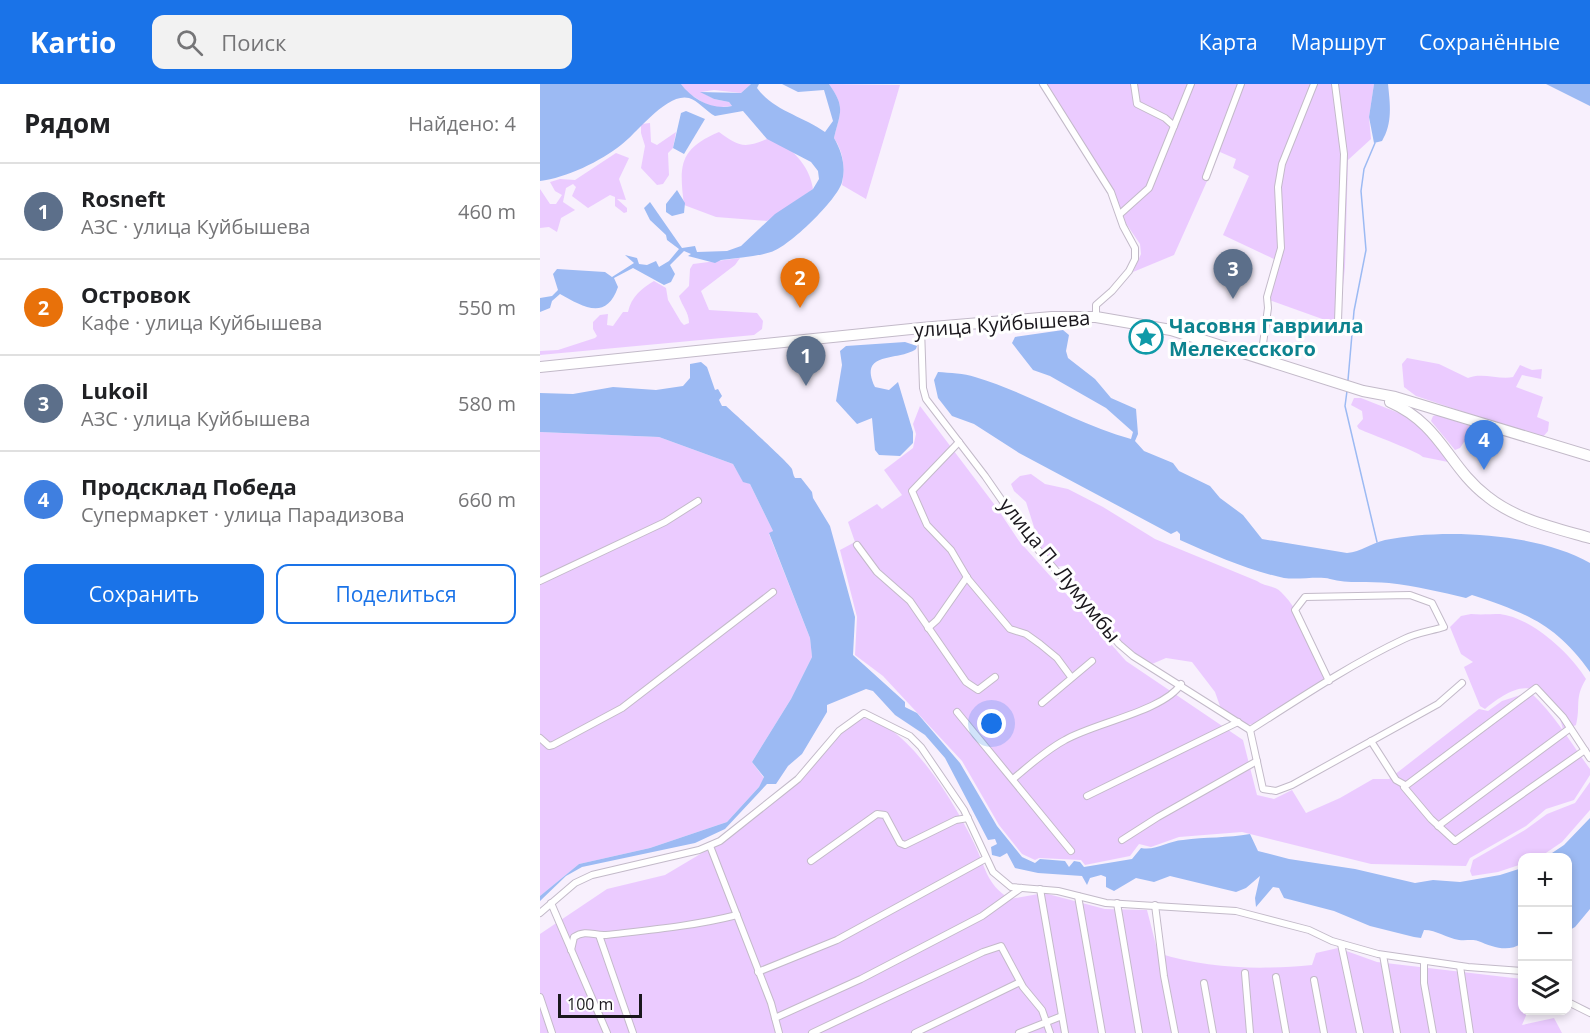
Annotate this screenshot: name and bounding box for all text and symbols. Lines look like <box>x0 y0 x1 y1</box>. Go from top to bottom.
search box <box>152 15 572 69</box>
text: Kartio <box>30 23 116 61</box>
icon: search <box>173 26 206 59</box>
text: Поиск <box>221 27 286 57</box>
text: Карта <box>1199 28 1258 56</box>
text: Маршрут <box>1291 28 1386 56</box>
text: Сохранённые <box>1419 28 1560 56</box>
text: Рядом <box>24 105 111 141</box>
text: Найдено: 4 <box>408 110 516 137</box>
text: Rosneft <box>81 183 166 213</box>
text: 1 <box>38 198 49 225</box>
text: 460 m <box>458 198 516 225</box>
text: АЗС · улица Куйбышева <box>81 213 310 240</box>
pin: 3 <box>1214 250 1252 299</box>
pin: 2 <box>780 258 820 308</box>
text: Островок <box>81 279 191 309</box>
text: 2 <box>38 294 49 321</box>
text: 550 m <box>458 294 516 321</box>
street label: улица Куйбышева <box>913 304 1091 343</box>
text: Кафе · улица Куйбышева <box>81 309 322 336</box>
place label: Часовня Гавриила Мелекесского <box>1169 312 1364 362</box>
place icon: Часовня Гавриила Мелекесского <box>1128 319 1164 355</box>
pin: 1 <box>786 336 826 386</box>
text: Lukoil <box>81 375 149 405</box>
text: 3 <box>38 390 49 417</box>
text: 580 m <box>458 390 516 417</box>
text: АЗС · улица Куйбышева <box>81 405 310 432</box>
pin: 4 <box>1464 420 1504 470</box>
text: Продсклад Победа <box>81 471 297 501</box>
text: 4 <box>38 486 49 513</box>
text: 660 m <box>458 486 516 513</box>
street label: улица П. Лумумбы <box>994 492 1127 648</box>
text: Супермаркет · улица Парадизова <box>81 501 405 528</box>
button: Сохранить <box>24 564 264 624</box>
button: Поделиться <box>276 564 516 624</box>
your location <box>977 709 1006 738</box>
map controls <box>1518 853 1572 1015</box>
button: + <box>1518 853 1572 907</box>
button: − <box>1518 907 1572 961</box>
button: layers <box>1518 961 1572 1015</box>
scale bar <box>558 991 642 1018</box>
text: 100 m <box>567 993 613 1015</box>

